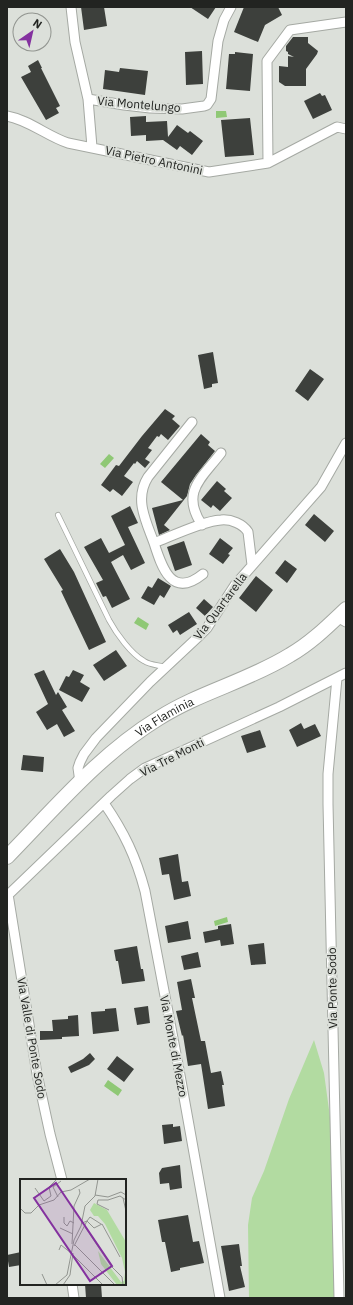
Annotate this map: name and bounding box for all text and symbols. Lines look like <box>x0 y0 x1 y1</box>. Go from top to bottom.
north arrow <box>12 12 52 52</box>
text: N <box>30 16 45 32</box>
street label: Via Montelungo <box>97 93 181 115</box>
street label: Via Pietro Antonini <box>104 142 204 178</box>
street label: Via Quartarella <box>190 569 250 643</box>
street label: Via Flaminia <box>132 693 196 739</box>
street label: Via Tre Monti <box>137 734 207 780</box>
street label: Via Ponte Sodo <box>324 947 340 1029</box>
street label: Via Valle di Ponte Sodo <box>14 976 50 1100</box>
street label: Via Monte di Mezzo <box>157 994 191 1098</box>
inset map <box>20 1179 126 1285</box>

